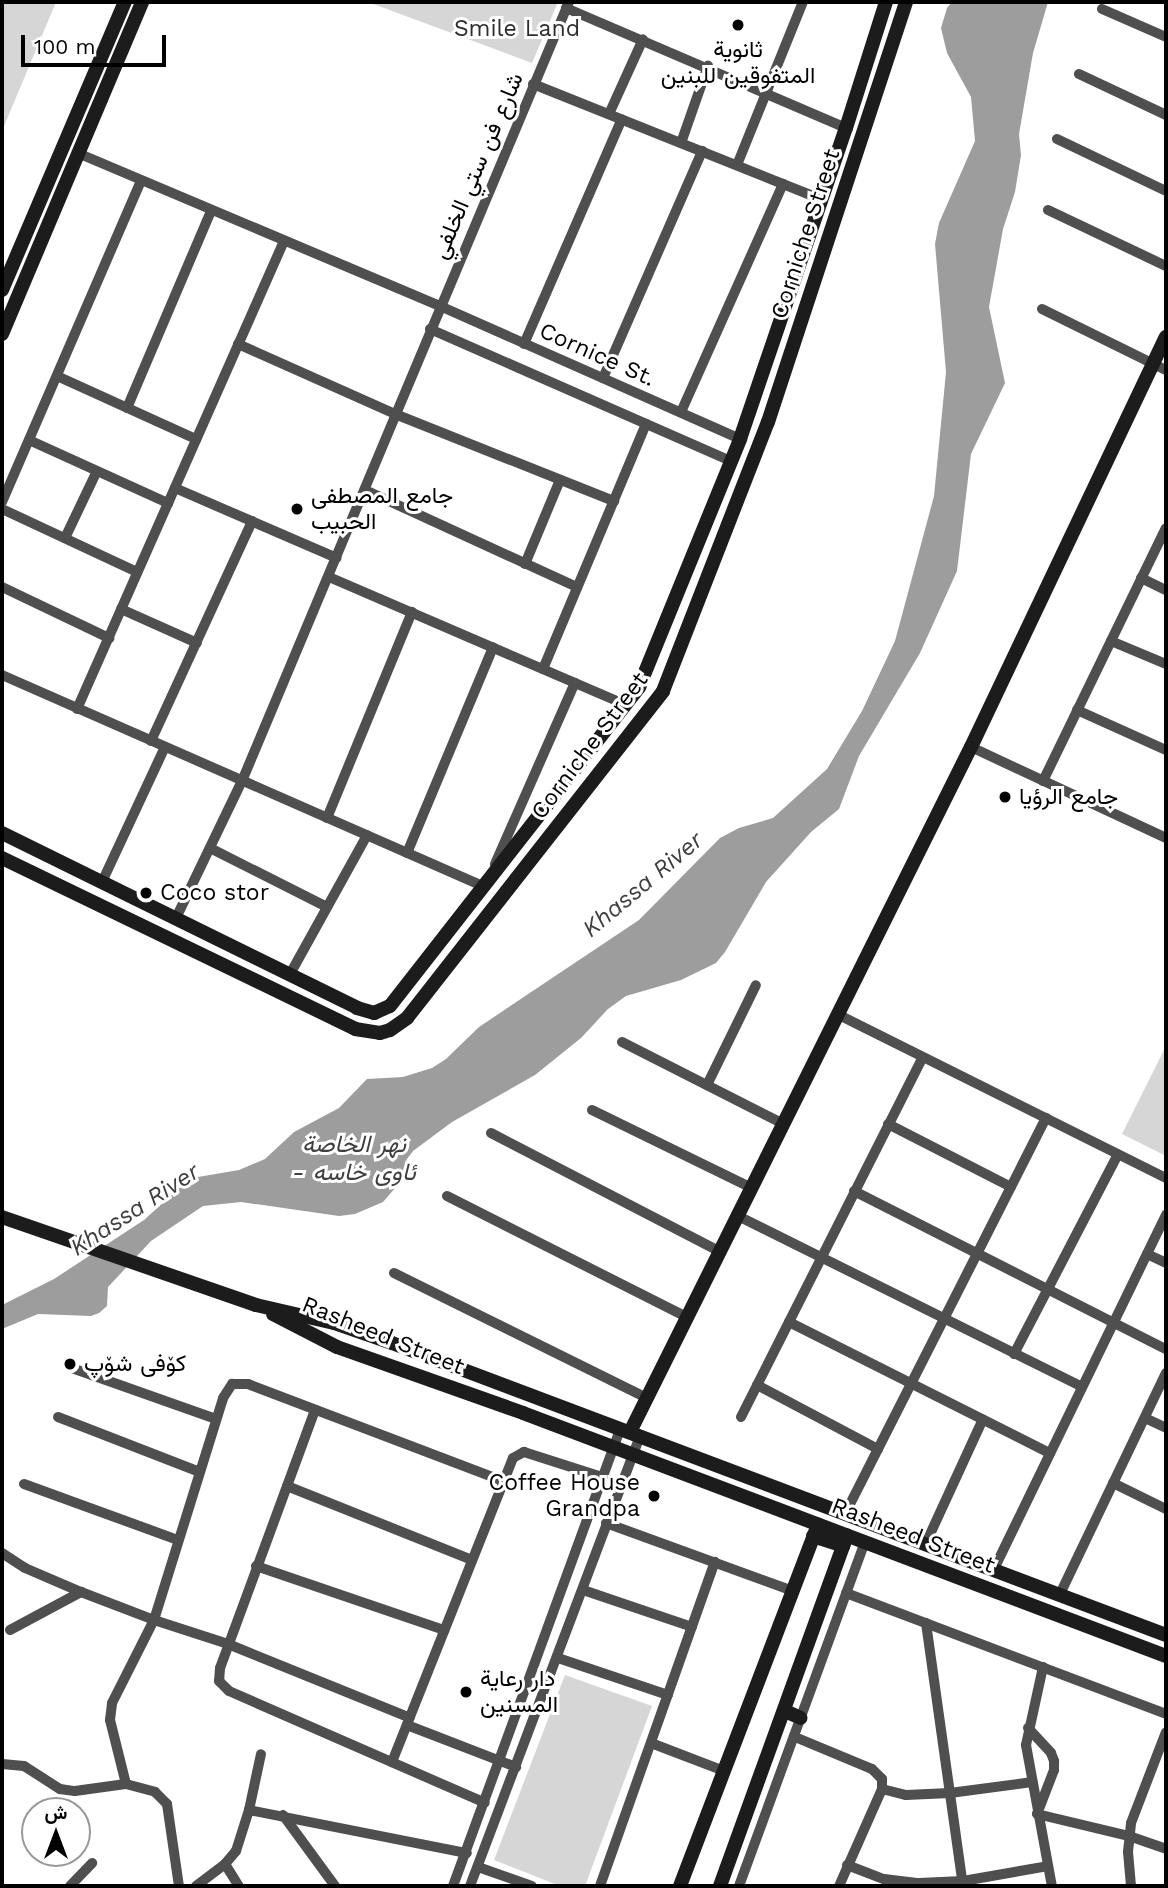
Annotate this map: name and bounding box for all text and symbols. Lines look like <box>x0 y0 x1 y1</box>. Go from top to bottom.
park label: Smile Land <box>454 15 580 43</box>
marker: ثانوية المتفوقين للبنين <box>730 17 746 33</box>
scale bar <box>24 21 170 65</box>
text: 100 m <box>34 34 96 59</box>
place label: ثانوية المتفوقين للبنين <box>661 36 815 90</box>
street label: شارع فن ستي الخلفي <box>426 69 530 263</box>
street label: Corniche Street <box>766 146 846 322</box>
street label: Cornice St. <box>535 317 659 393</box>
place label: جامع المصطفى الحبيب <box>311 482 453 536</box>
marker: جامع المصطفى الحبيب <box>289 501 305 517</box>
street label: Corniche Street <box>526 667 654 825</box>
place label: جامع الرؤيا <box>1019 783 1118 811</box>
marker: جامع الرؤيا <box>997 789 1013 805</box>
water label: Khassa River <box>577 826 709 944</box>
place label: Coco stor <box>160 879 269 907</box>
marker: Coco stor <box>138 885 154 901</box>
water label: نهر الخاصة - ئاوی خاسە <box>292 1131 416 1187</box>
water label: Khassa River <box>65 1158 205 1262</box>
street label: Rasheed Street <box>298 1291 468 1381</box>
place label: کۆفی شۆپ <box>84 1350 186 1378</box>
marker: کۆفی شۆپ <box>62 1356 78 1372</box>
place label: Coffee House Grandpa <box>488 1469 640 1523</box>
marker: Coffee House Grandpa <box>646 1488 662 1504</box>
street label: Rasheed Street <box>827 1492 999 1580</box>
place label: دار رعاية المسنين <box>480 1665 558 1719</box>
marker: دار رعاية المسنين <box>458 1684 474 1700</box>
north arrow <box>21 1797 91 1867</box>
text: ش <box>45 1801 67 1824</box>

